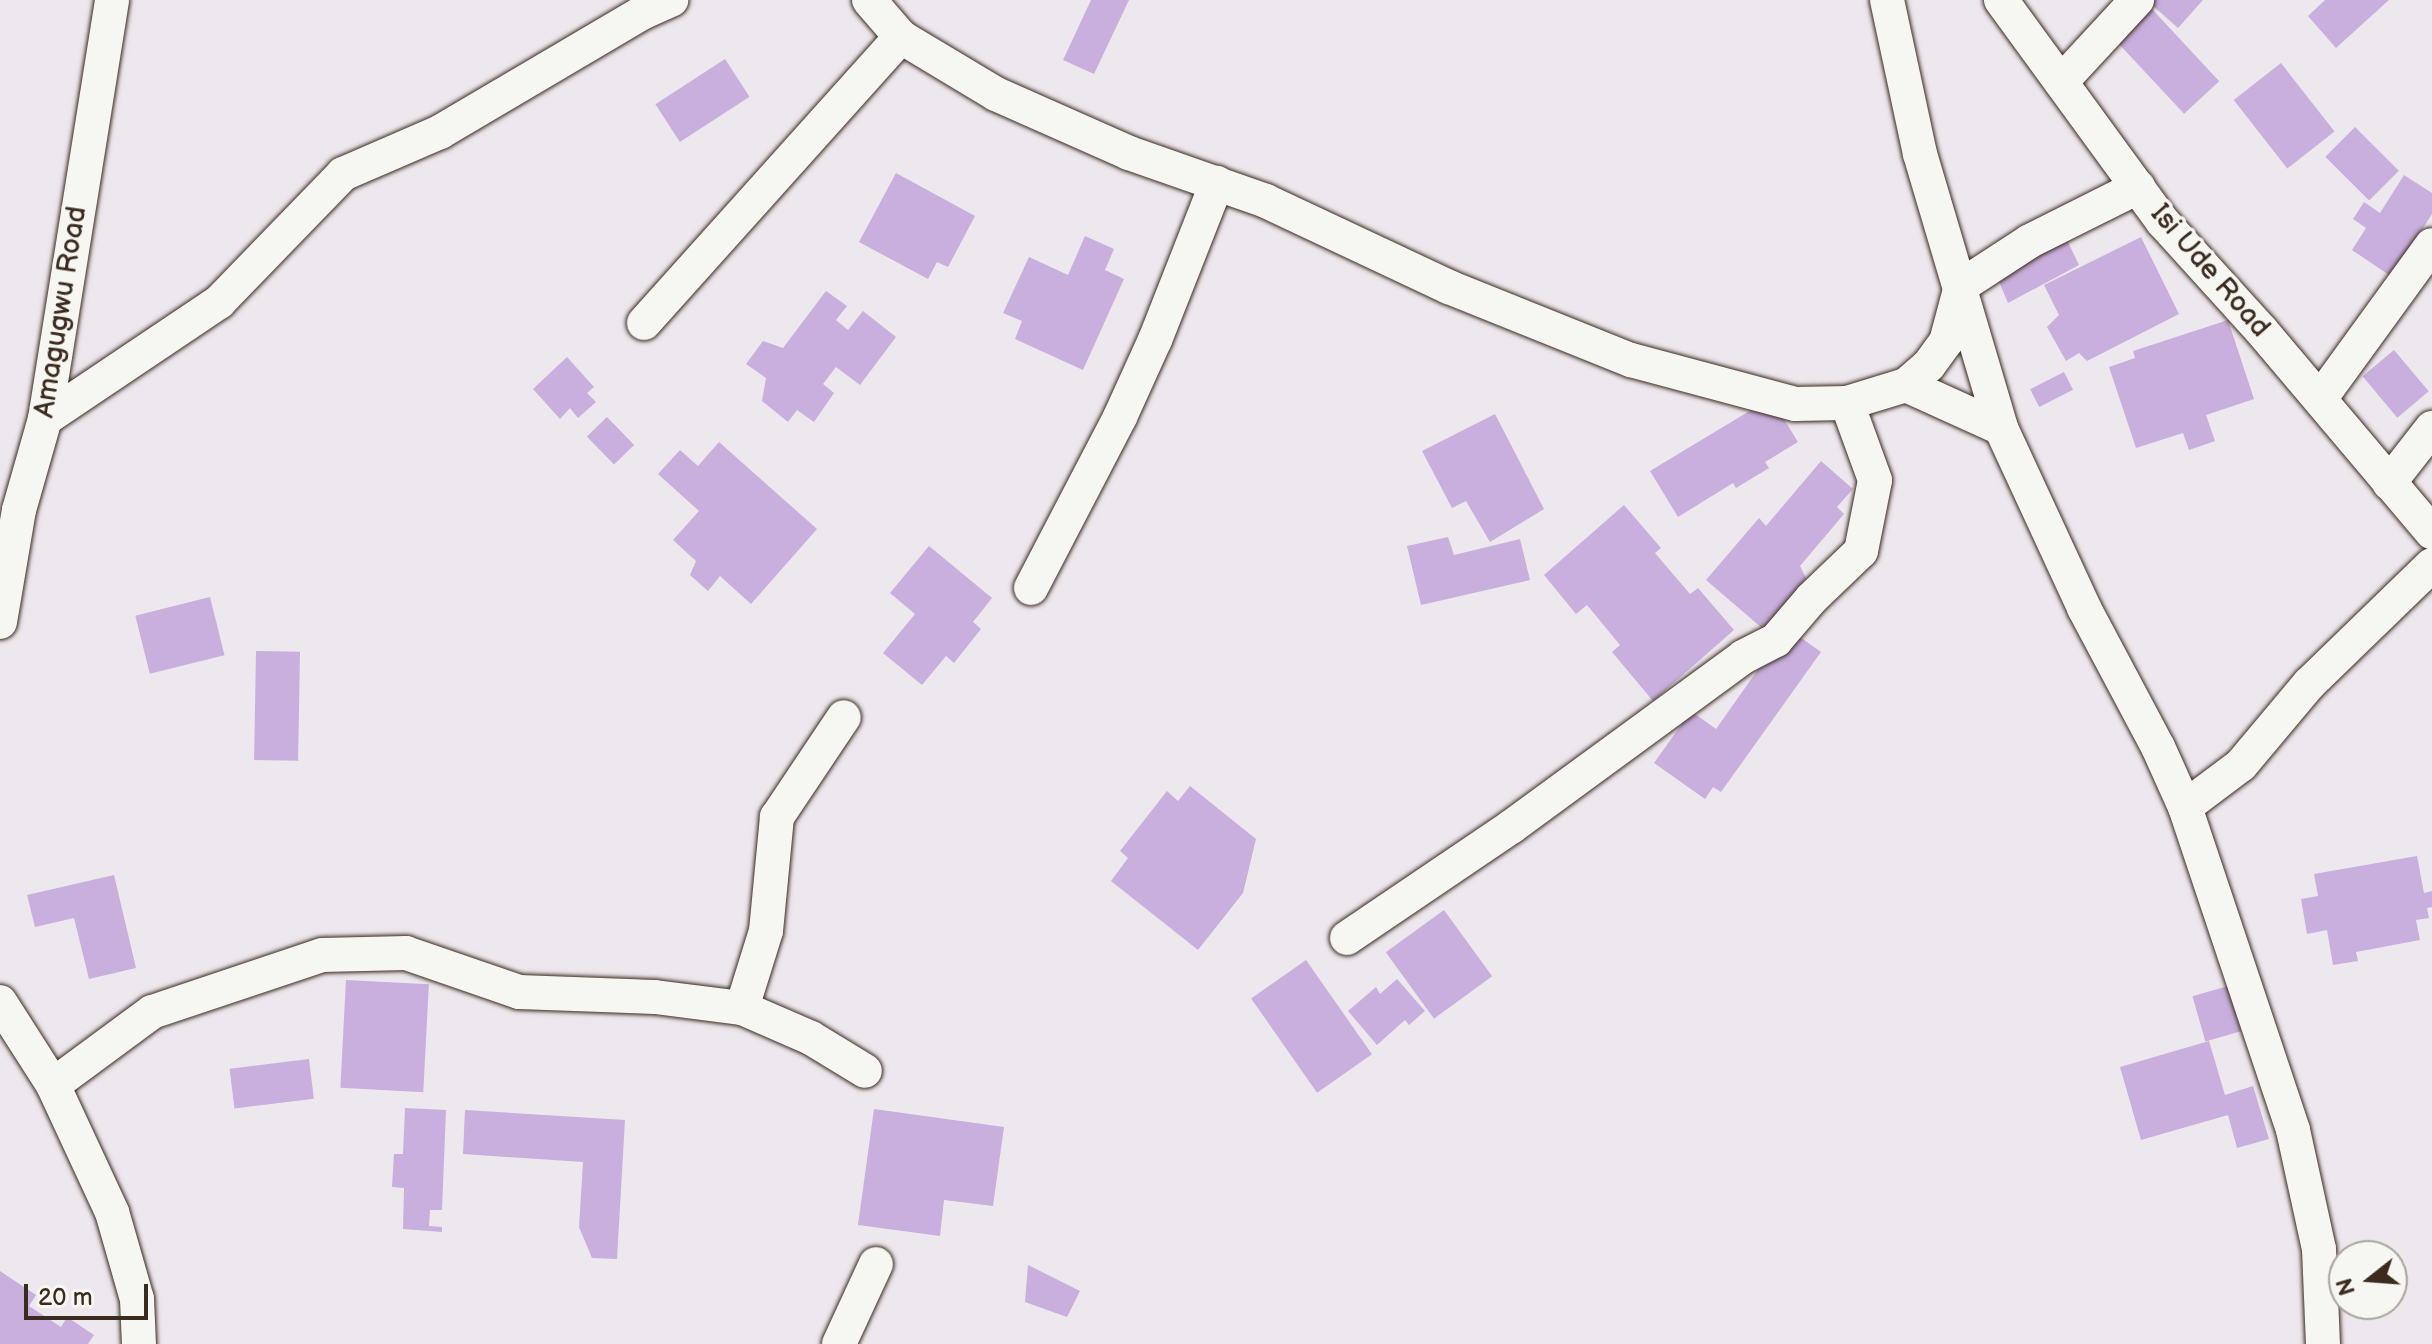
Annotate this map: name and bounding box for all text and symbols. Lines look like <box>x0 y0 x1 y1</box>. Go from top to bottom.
street label: Isi Ude Road <box>2143 198 2277 344</box>
street label: Amagugwu Road <box>28 204 94 420</box>
north arrow <box>2328 1240 2408 1320</box>
scale bar <box>28 1268 152 1318</box>
text: N <box>2331 1275 2362 1298</box>
text: 20 m <box>38 1283 93 1312</box>

